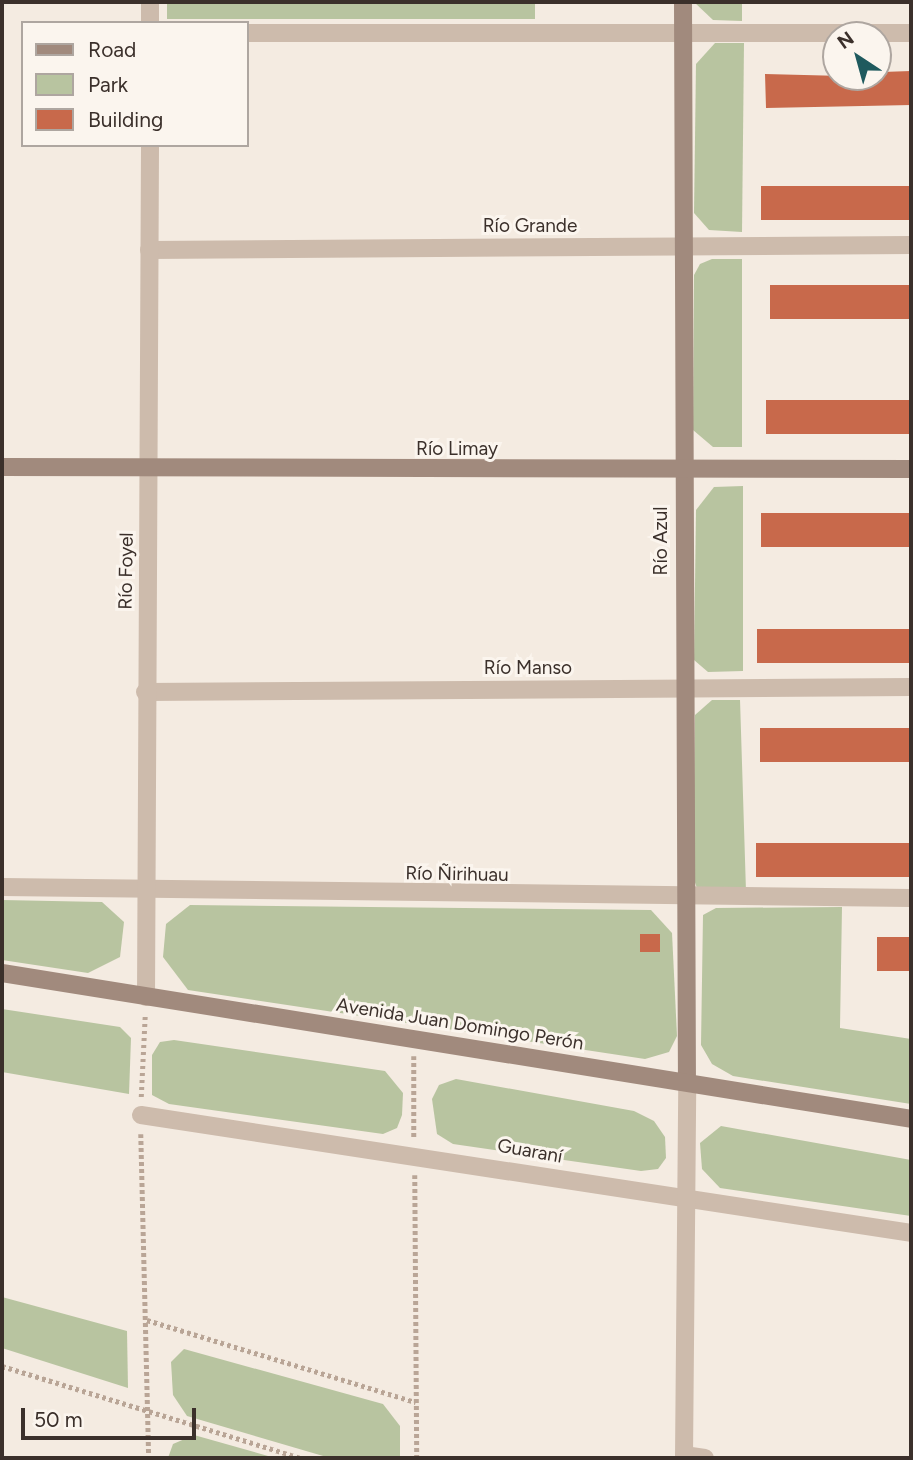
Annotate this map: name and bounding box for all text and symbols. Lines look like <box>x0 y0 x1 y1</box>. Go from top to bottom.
legend <box>21 21 248 147</box>
north arrow <box>822 21 892 91</box>
text: N <box>833 27 858 54</box>
text: Road <box>88 37 136 62</box>
text: Park <box>88 72 128 97</box>
text: Building <box>88 107 163 132</box>
street label: Río Grande <box>483 215 577 237</box>
street label: Río Limay <box>416 438 498 460</box>
street label: Río Azul <box>650 507 672 575</box>
street label: Río Foyel <box>114 532 138 610</box>
street label: Río Manso <box>484 657 572 679</box>
street label: Río Ñirihuau <box>405 862 509 886</box>
street label: Avenida Juan Domingo Perón <box>335 993 585 1055</box>
street label: Guaraní <box>496 1134 564 1168</box>
scale bar <box>24 1394 200 1438</box>
text: 50 m <box>34 1407 83 1432</box>

